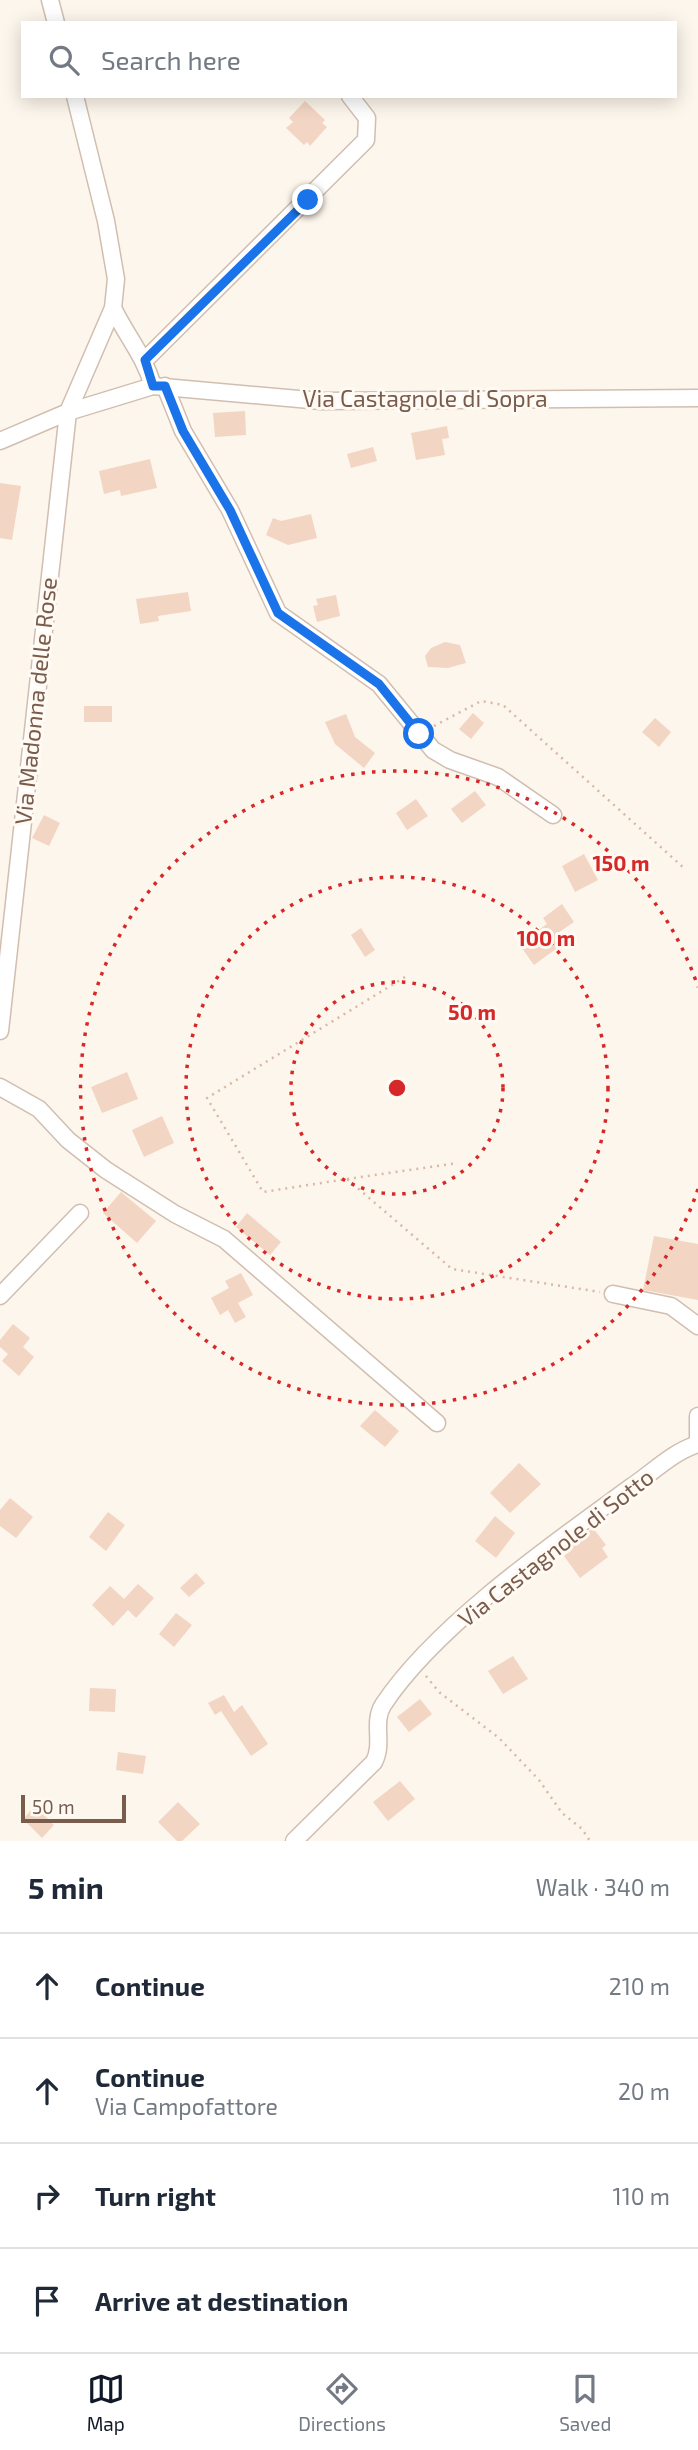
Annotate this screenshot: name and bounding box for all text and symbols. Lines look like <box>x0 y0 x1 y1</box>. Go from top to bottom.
search box <box>21 21 677 98</box>
icon: search <box>45 41 83 79</box>
text: Search here <box>101 44 241 75</box>
route end <box>292 184 323 215</box>
street label: Via Castagnole di Sopra <box>302 384 548 412</box>
street label: Via Madonna delle Rose <box>8 576 62 826</box>
route start <box>403 718 434 749</box>
text: 150 m <box>593 850 649 875</box>
text: 100 m <box>517 925 575 950</box>
text: 50 m <box>448 999 496 1024</box>
centre of rings <box>385 1076 409 1100</box>
street label: Via Castagnole di Sotto <box>452 1462 659 1632</box>
scale bar <box>21 1792 126 1824</box>
text: 50 m <box>32 1795 75 1818</box>
text: 5 min <box>28 1869 104 1905</box>
text: Walk · 340 m <box>536 1873 670 1901</box>
icon: ahead <box>28 1967 66 2005</box>
text: Continue <box>95 1970 205 2001</box>
text: 210 m <box>609 1972 670 2000</box>
text: Continue <box>95 2061 205 2092</box>
icon: ahead <box>28 2072 66 2110</box>
text: 20 m <box>618 2077 670 2105</box>
text: Via Campofattore <box>95 2092 278 2120</box>
icon: right <box>28 2177 66 2215</box>
text: Turn right <box>95 2180 216 2211</box>
text: 110 m <box>613 2182 670 2210</box>
icon: arrive <box>28 2282 66 2320</box>
text: Arrive at destination <box>95 2285 348 2316</box>
tab: Map <box>87 2370 125 2435</box>
tab: Directions <box>298 2370 386 2435</box>
tab: Saved <box>559 2370 611 2435</box>

